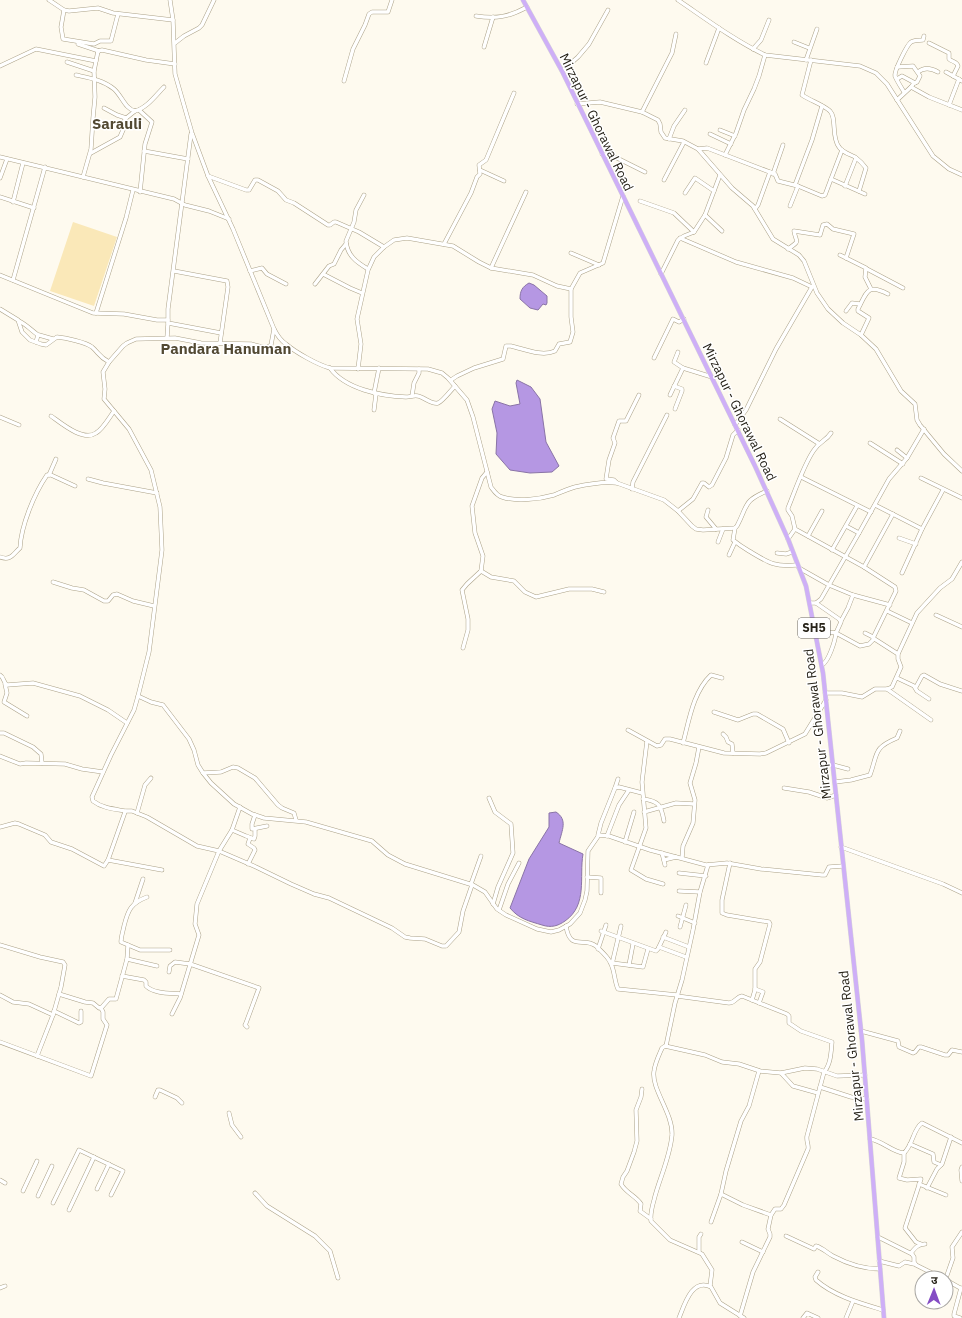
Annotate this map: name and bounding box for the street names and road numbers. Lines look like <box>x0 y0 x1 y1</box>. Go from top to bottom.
street label: Mirzapur - Ghorawal Road <box>556 51 637 194</box>
street label: Mirzapur - Ghorawal Road <box>699 341 780 484</box>
road number: SH5 <box>798 618 830 638</box>
street label: Mirzapur - Ghorawal Road <box>800 648 835 800</box>
street label: Mirzapur - Ghorawal Road <box>835 970 868 1122</box>

